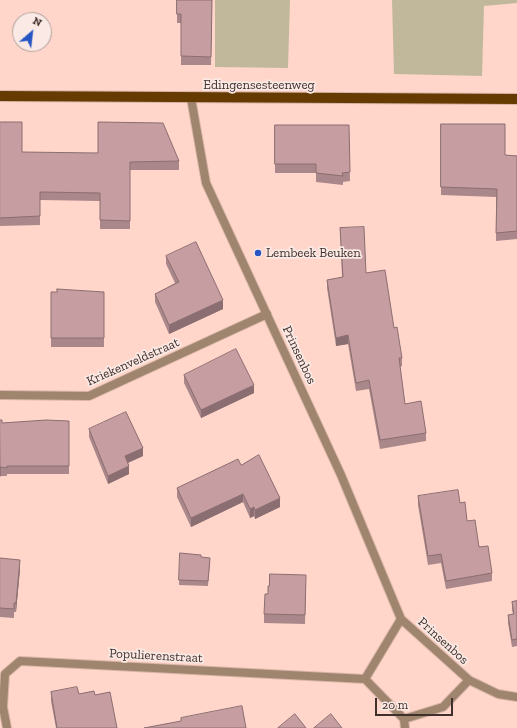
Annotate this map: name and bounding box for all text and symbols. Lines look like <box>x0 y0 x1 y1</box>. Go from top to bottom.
north arrow <box>12 12 52 52</box>
text: N <box>31 14 44 30</box>
street label: Edingensesteenweg <box>203 77 315 93</box>
place label: Lembeek Beuken <box>266 245 361 261</box>
marker: Lembeek Beuken <box>253 248 263 258</box>
street label: Prinsenbos <box>279 323 319 387</box>
street label: Kriekenveldstraat <box>84 335 182 389</box>
street label: Prinsenbos <box>415 614 471 668</box>
street label: Populierenstraat <box>109 646 203 666</box>
scale bar <box>377 690 455 716</box>
text: 20 m <box>382 698 408 712</box>

